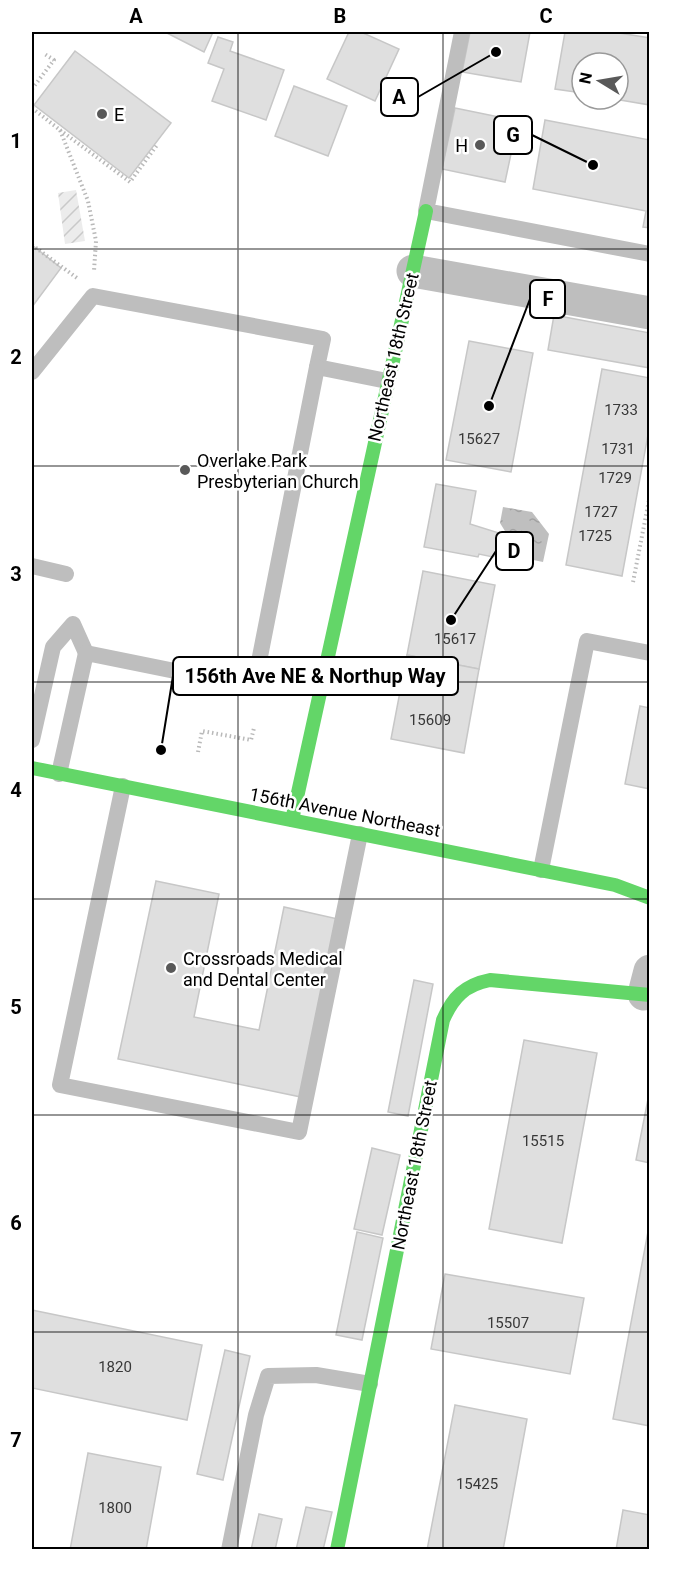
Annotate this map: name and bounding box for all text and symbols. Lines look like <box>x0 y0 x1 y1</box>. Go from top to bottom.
text: A <box>129 4 143 28</box>
text: B <box>334 4 346 28</box>
text: C <box>539 4 553 28</box>
north arrow <box>570 51 630 111</box>
text: N <box>575 71 596 86</box>
callout: A <box>381 78 418 116</box>
text: A <box>392 85 406 109</box>
place label: E <box>114 104 124 125</box>
marker: E <box>95 107 109 121</box>
callout: G <box>494 116 532 154</box>
text: G <box>506 123 520 147</box>
text: 1 <box>10 129 22 153</box>
place label: H <box>455 135 468 156</box>
marker: H <box>473 138 487 152</box>
street label: Northeast 18th Street <box>363 271 423 443</box>
callout: F <box>530 280 565 318</box>
text: F <box>543 287 554 311</box>
text: 2 <box>10 345 22 369</box>
house number: 1733 <box>604 401 638 419</box>
house number: 15627 <box>458 430 500 448</box>
house number: 1731 <box>601 440 635 458</box>
place label: Overlake Park Presbyterian Church <box>197 450 359 492</box>
marker: Overlake Park Presbyterian Church <box>178 463 192 477</box>
house number: 1729 <box>598 469 632 487</box>
house number: 1727 <box>584 503 618 521</box>
house number: 1725 <box>578 527 612 545</box>
callout: D <box>496 532 533 570</box>
text: D <box>508 539 521 563</box>
text: 3 <box>10 562 22 586</box>
house number: 15617 <box>434 630 476 648</box>
callout: 156th Ave NE & Northup Way <box>173 657 458 695</box>
text: 156th Ave NE & Northup Way <box>185 664 446 688</box>
house number: 15609 <box>409 711 451 729</box>
text: 4 <box>10 778 22 802</box>
street label: 156th Avenue Northeast <box>248 783 442 841</box>
place label: Crossroads Medical and Dental Center <box>183 948 343 990</box>
marker: Crossroads Medical and Dental Center <box>164 961 178 975</box>
text: 5 <box>10 995 22 1019</box>
street label: Northeast 18th Street <box>387 1078 441 1252</box>
house number: 15515 <box>522 1132 564 1150</box>
text: 6 <box>10 1211 22 1235</box>
house number: 15507 <box>487 1314 529 1332</box>
house number: 1820 <box>98 1358 132 1376</box>
text: 7 <box>10 1428 22 1452</box>
house number: 15425 <box>456 1475 498 1493</box>
house number: 1800 <box>98 1499 132 1517</box>

